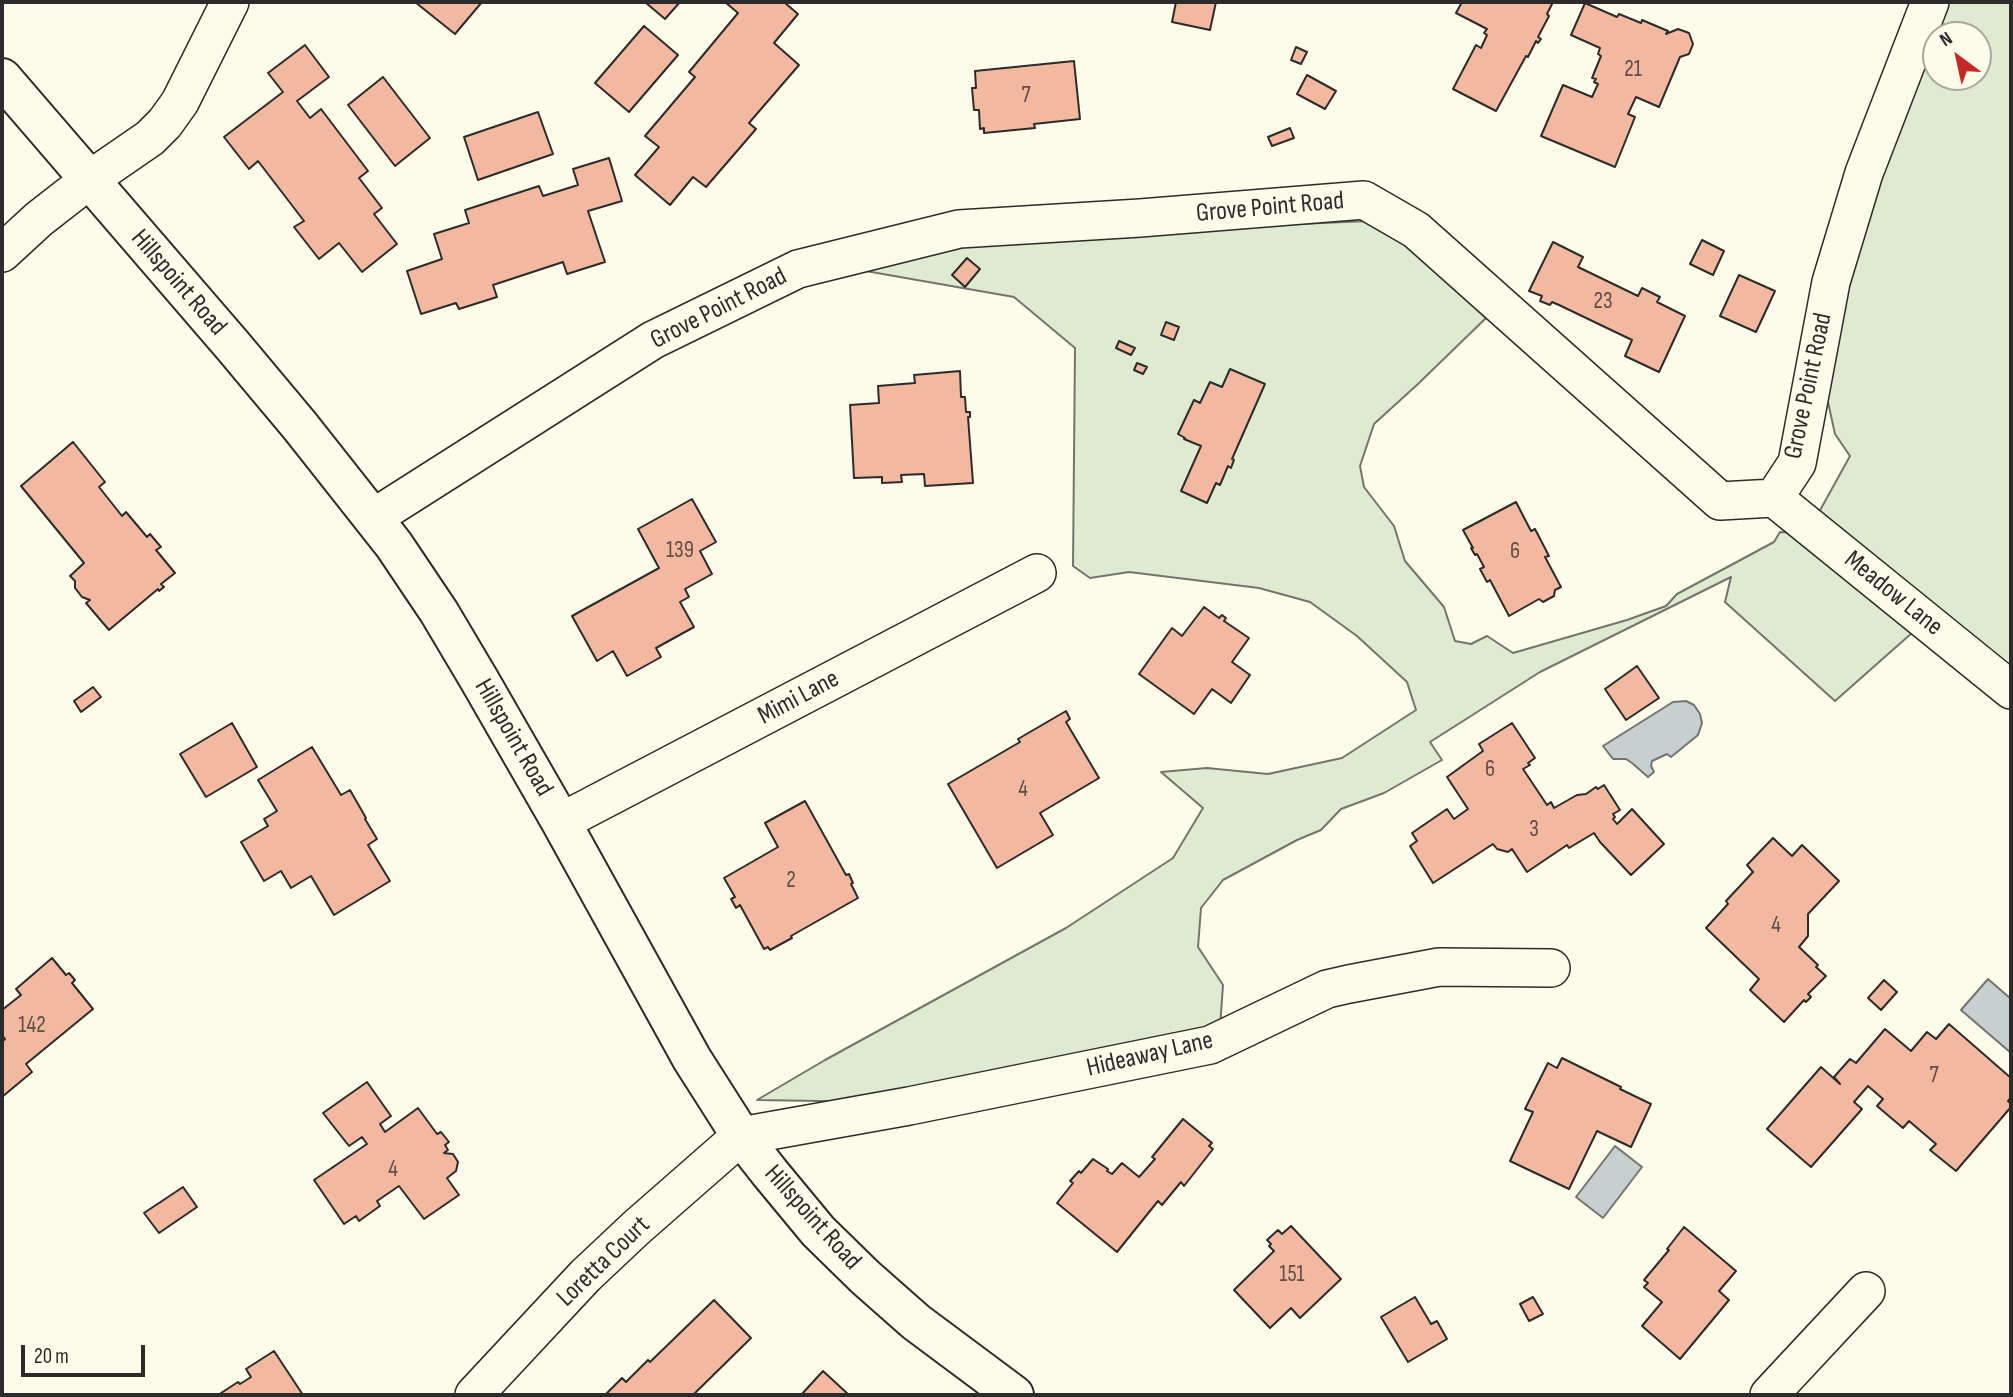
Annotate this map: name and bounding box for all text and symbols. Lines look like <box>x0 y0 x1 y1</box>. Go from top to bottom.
north arrow <box>1922 21 1992 91</box>
text: N <box>1936 27 1957 52</box>
house number: 21 <box>1624 56 1642 84</box>
house number: 7 <box>1021 82 1031 110</box>
street label: Grove Point Road <box>1195 186 1345 230</box>
street label: Hillspoint Road <box>124 224 232 342</box>
street label: Grove Point Road <box>646 261 792 357</box>
house number: 23 <box>1593 288 1613 316</box>
street label: Grove Point Road <box>1778 310 1840 462</box>
house number: 139 <box>666 537 694 565</box>
house number: 6 <box>1510 538 1520 566</box>
street label: Meadow Lane <box>1838 545 1948 643</box>
street label: Mimi Lane <box>753 664 845 732</box>
street label: Hillspoint Road <box>467 674 559 802</box>
house number: 6 <box>1485 756 1495 784</box>
house number: 4 <box>1018 776 1028 804</box>
house number: 3 <box>1529 816 1539 844</box>
house number: 2 <box>786 867 796 895</box>
house number: 4 <box>1771 912 1781 940</box>
house number: 142 <box>18 1012 46 1040</box>
street label: Hideaway Lane <box>1084 1025 1216 1085</box>
house number: 7 <box>1929 1062 1939 1090</box>
house number: 4 <box>388 1156 398 1184</box>
street label: Hillspoint Road <box>757 1159 867 1277</box>
street label: Loretta Court <box>551 1210 657 1314</box>
house number: 151 <box>1279 1261 1305 1289</box>
scale bar <box>24 1330 149 1374</box>
text: 20 m <box>34 1344 69 1369</box>

